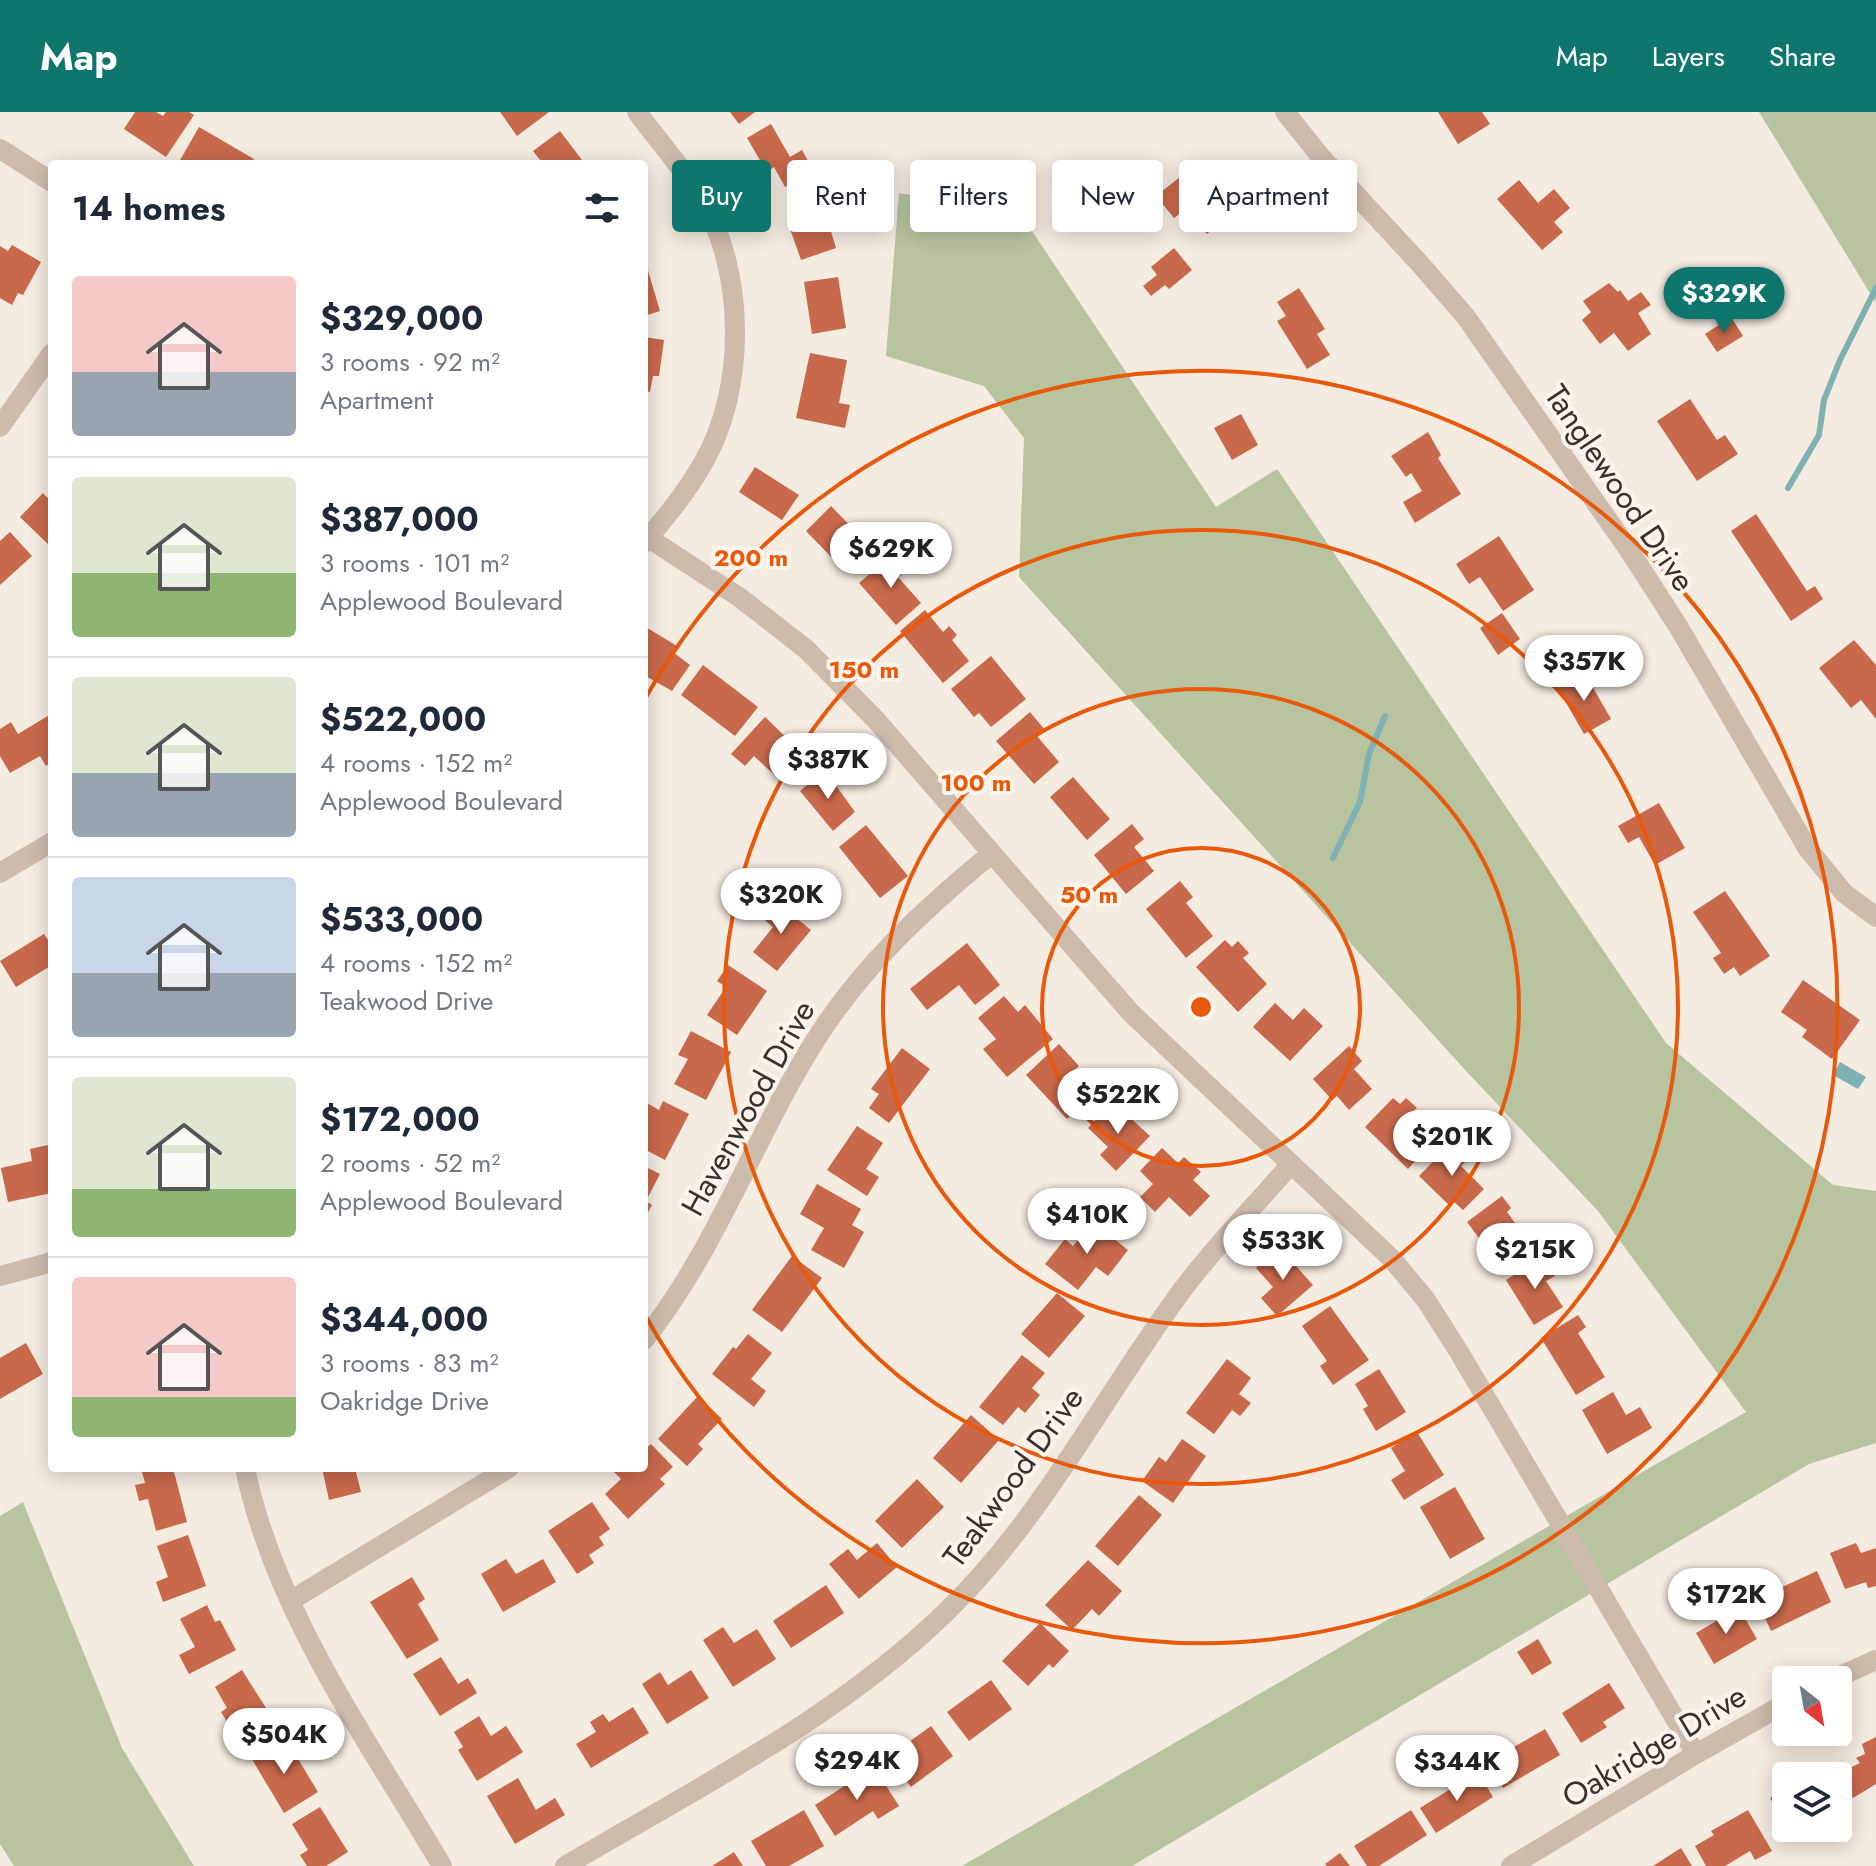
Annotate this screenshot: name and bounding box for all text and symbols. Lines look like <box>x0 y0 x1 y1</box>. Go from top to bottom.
text: Map <box>40 29 118 84</box>
text: Map <box>1556 36 1608 77</box>
text: Layers <box>1652 36 1725 77</box>
text: Share <box>1769 36 1836 77</box>
chip: Buy <box>672 160 771 232</box>
chip: Rent <box>787 160 894 232</box>
chip: Filters <box>910 160 1036 232</box>
chip: New <box>1052 160 1163 232</box>
chip: Apartment <box>1179 160 1357 232</box>
text: 14 homes <box>72 184 226 233</box>
icon: filters <box>580 186 624 230</box>
pin: $329K <box>1668 267 1780 335</box>
text: $329K <box>1682 274 1766 312</box>
text: $329,000 <box>320 294 483 343</box>
icon: home <box>136 308 232 404</box>
text: 3 rooms · 92 m² <box>320 343 500 381</box>
street label: Tanglewood Drive <box>1534 375 1706 601</box>
text: Apartment <box>320 381 433 419</box>
text: $387,000 <box>320 495 479 544</box>
icon: home <box>136 509 232 605</box>
pin: $629K <box>835 522 947 590</box>
text: $629K <box>848 529 934 567</box>
text: 200 m <box>714 540 788 575</box>
text: 3 rooms · 101 m² <box>320 544 509 582</box>
text: Applewood Boulevard <box>320 582 563 620</box>
pin: $357K <box>1528 635 1640 703</box>
text: $357K <box>1543 642 1625 680</box>
text: 150 m <box>829 652 899 687</box>
text: $522,000 <box>320 695 486 744</box>
icon: home <box>136 709 232 805</box>
pin: $387K <box>772 733 884 801</box>
text: $387K <box>787 740 869 778</box>
text: 4 rooms · 152 m² <box>320 744 512 782</box>
text: 100 m <box>941 765 1011 800</box>
text: Applewood Boulevard <box>320 782 563 820</box>
pin: $320K <box>725 868 837 936</box>
text: $320K <box>739 875 823 913</box>
text: 50 m <box>1060 877 1118 912</box>
text: $533,000 <box>320 895 483 944</box>
icon: home <box>136 909 232 1005</box>
text: 4 rooms · 152 m² <box>320 944 512 982</box>
text: Teakwood Drive <box>320 982 493 1020</box>
street label: Havenwood Drive <box>670 992 826 1224</box>
centre of rings <box>1187 993 1215 1021</box>
pin: $522K <box>1062 1068 1174 1136</box>
text: $522K <box>1075 1075 1161 1113</box>
text: $172,000 <box>320 1095 480 1144</box>
icon: home <box>136 1109 232 1205</box>
pin: $201K <box>1396 1110 1508 1178</box>
text: $201K <box>1411 1117 1493 1155</box>
text: 2 rooms · 52 m² <box>320 1144 500 1182</box>
text: Applewood Boulevard <box>320 1182 563 1220</box>
pin: $410K <box>1031 1188 1143 1256</box>
text: $410K <box>1046 1195 1128 1233</box>
pin: $533K <box>1227 1214 1339 1282</box>
text: $533K <box>1241 1221 1325 1259</box>
pin: $215K <box>1479 1223 1591 1291</box>
text: $215K <box>1494 1230 1576 1268</box>
text: $344,000 <box>320 1295 488 1344</box>
icon: home <box>136 1309 232 1405</box>
text: 3 rooms · 83 m² <box>320 1344 499 1382</box>
street label: Teakwood Drive <box>932 1377 1094 1577</box>
text: Oakridge Drive <box>320 1382 489 1420</box>
pin: $172K <box>1670 1568 1782 1636</box>
text: $172K <box>1686 1575 1766 1613</box>
north arrow <box>1772 1666 1852 1746</box>
map controls <box>1772 1666 1852 1842</box>
street label: Oakridge Drive <box>1553 1673 1755 1819</box>
pin: $504K <box>228 1708 340 1776</box>
text: $504K <box>241 1715 327 1753</box>
pin: $294K <box>801 1734 913 1802</box>
pin: $344K <box>1401 1735 1513 1803</box>
text: $294K <box>814 1741 900 1779</box>
text: $344K <box>1414 1742 1500 1780</box>
button: layers <box>1772 1762 1852 1842</box>

